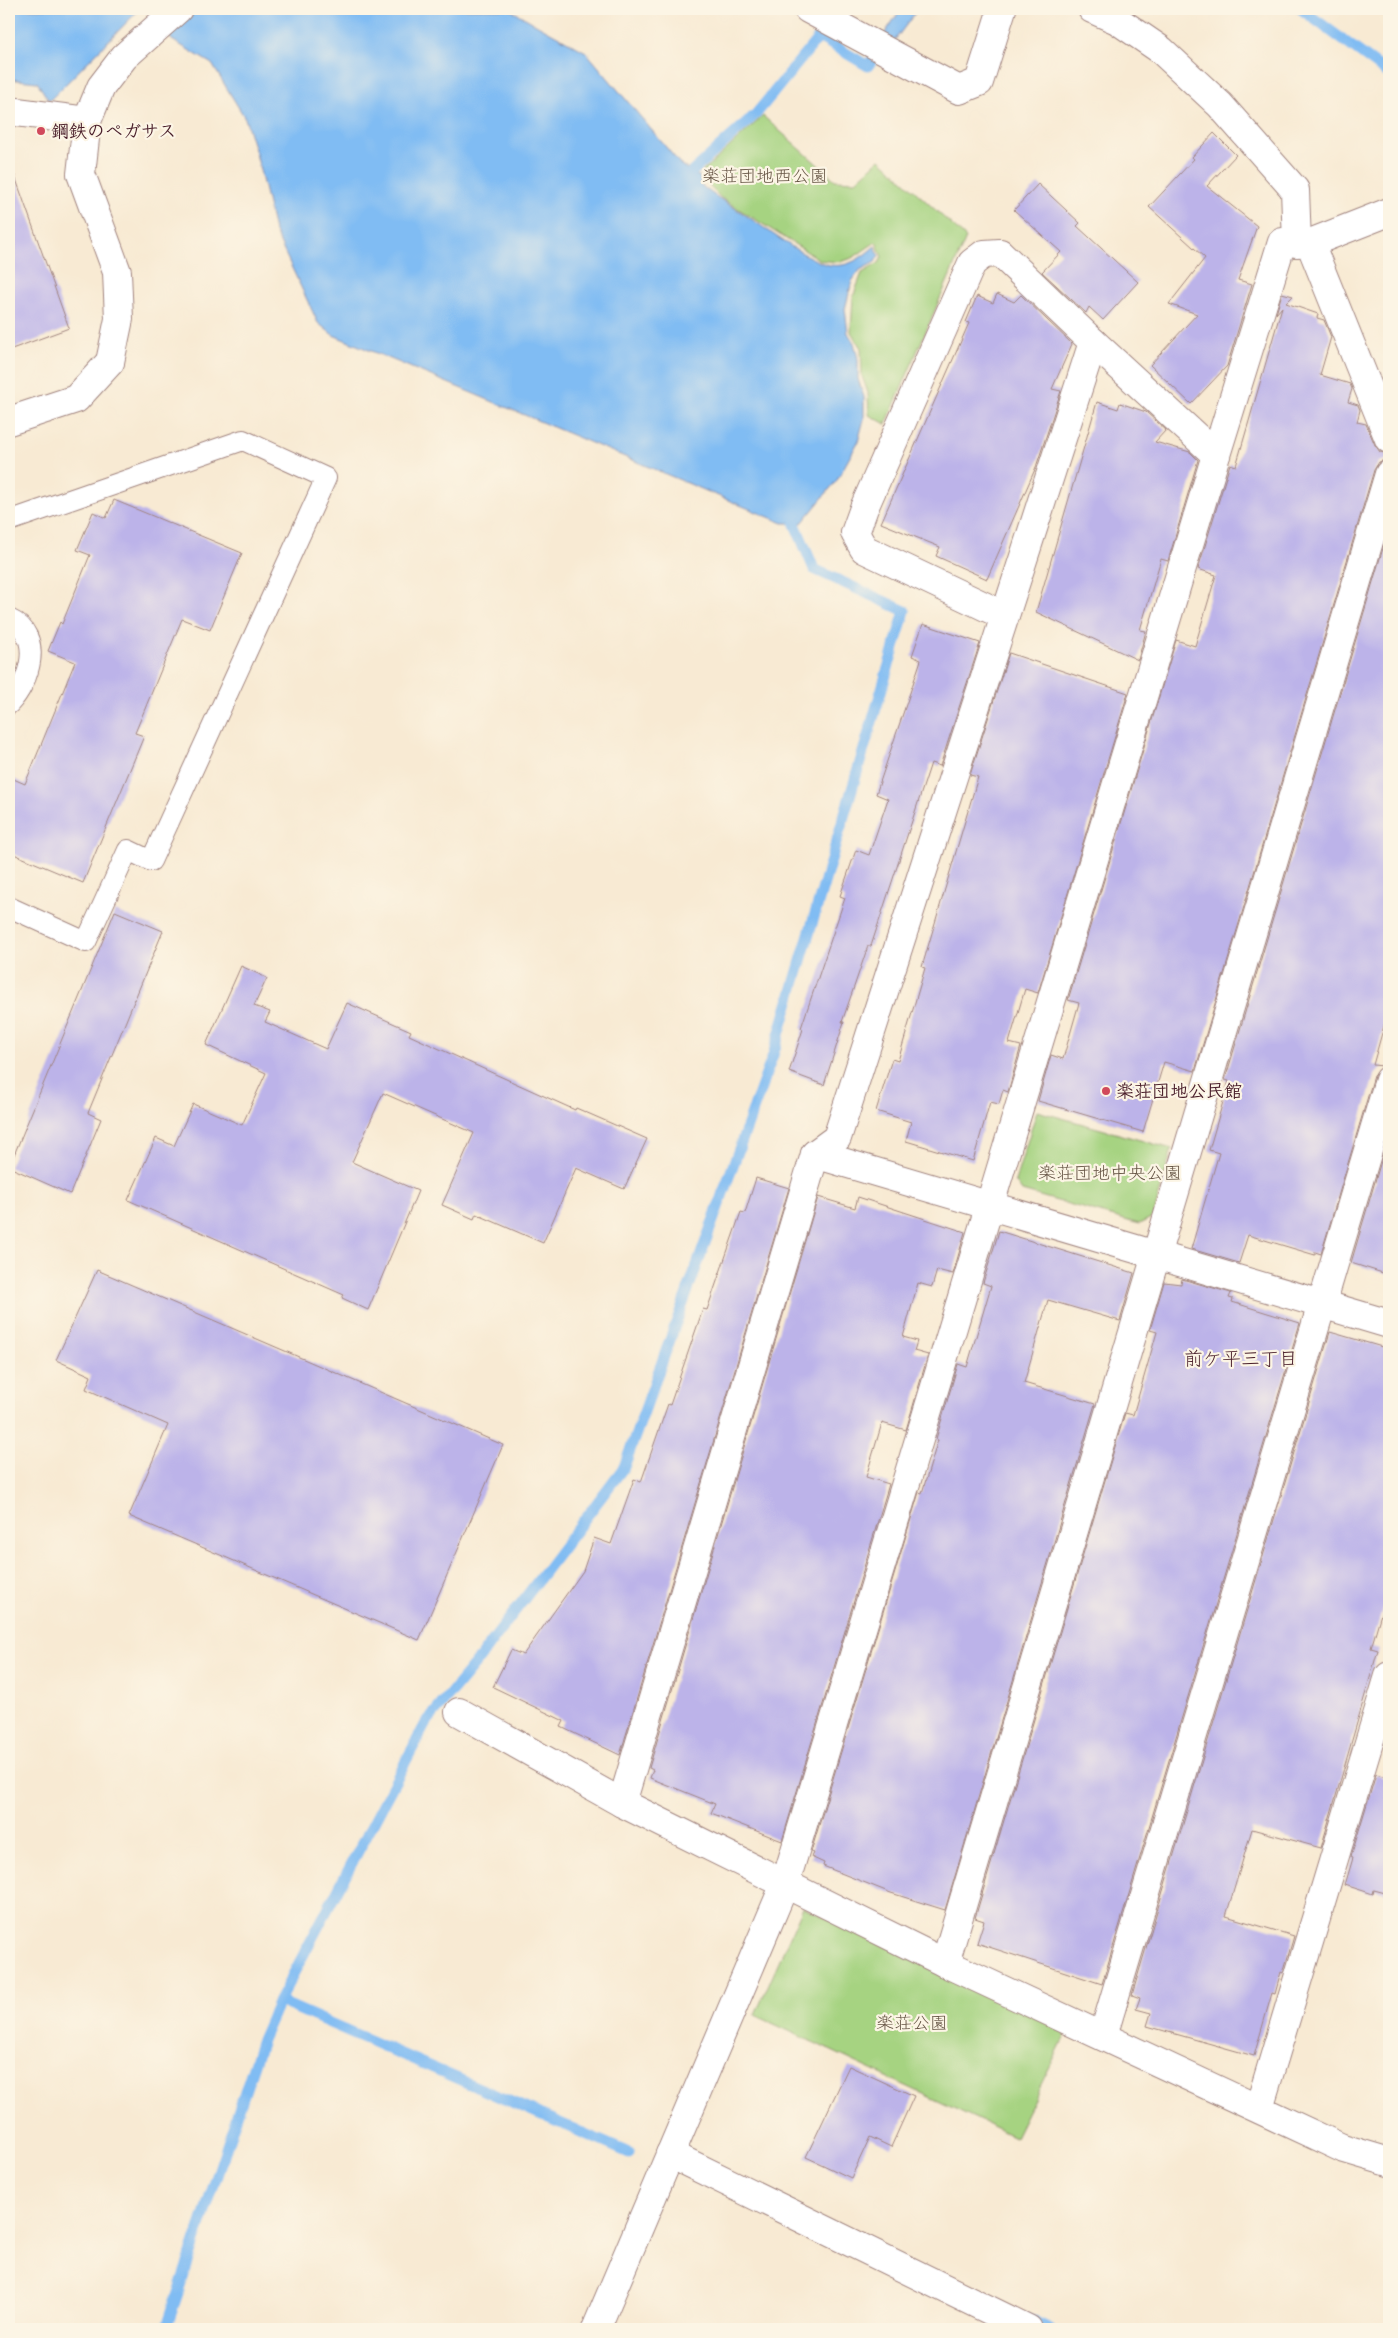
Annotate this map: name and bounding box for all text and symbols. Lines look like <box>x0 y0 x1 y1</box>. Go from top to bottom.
place label: 鋼鉄のペガサス <box>51 119 176 144</box>
marker: 鋼鉄のペガサス <box>35 125 47 137</box>
park label: 楽荘団地西公園 <box>702 164 828 189</box>
place label: 楽荘団地公民館 <box>1116 1079 1242 1104</box>
marker: 楽荘団地公民館 <box>1100 1085 1112 1097</box>
park label: 楽荘団地中央公園 <box>1038 1161 1182 1186</box>
district label: 前ケ平三丁目 <box>1184 1346 1298 1373</box>
park label: 楽荘公園 <box>876 2011 948 2036</box>

